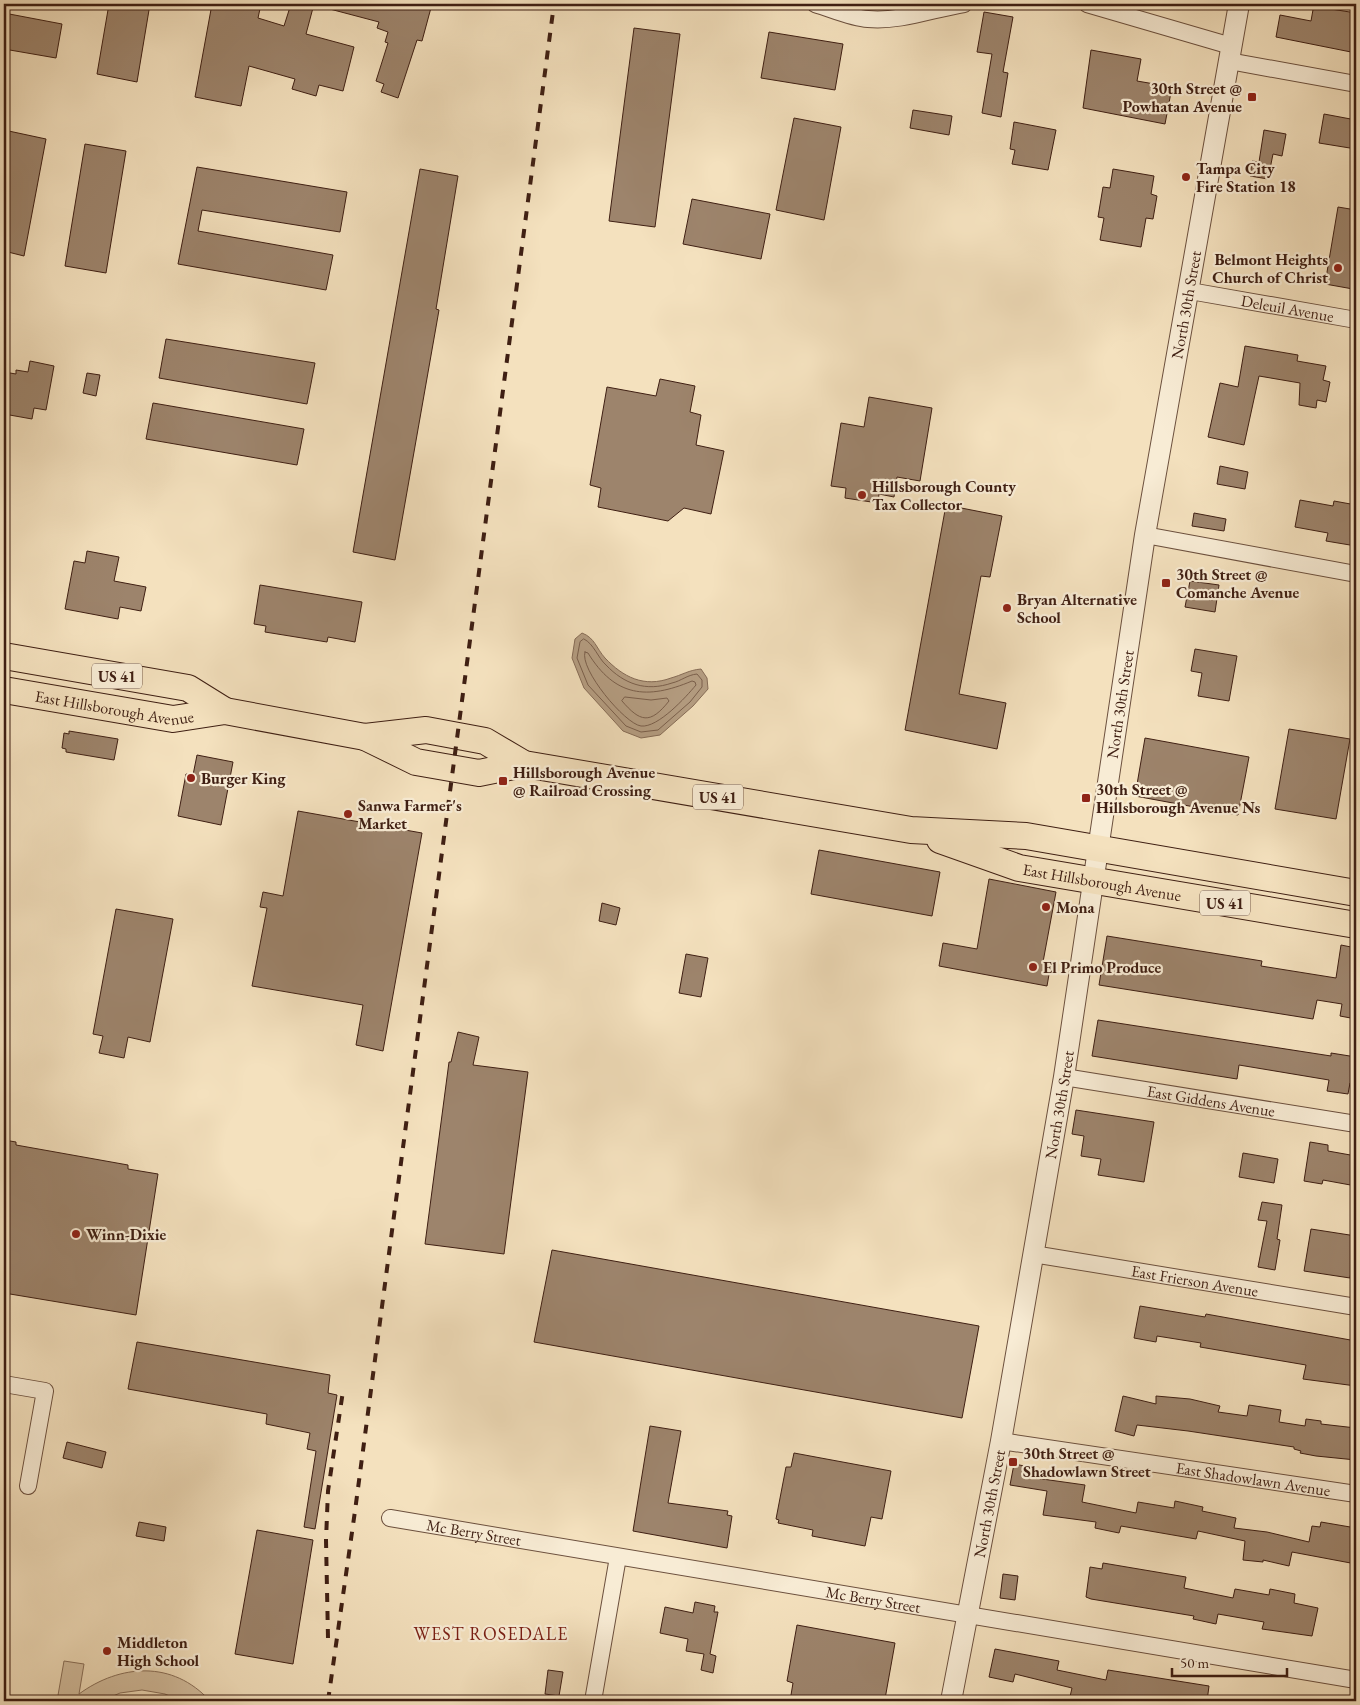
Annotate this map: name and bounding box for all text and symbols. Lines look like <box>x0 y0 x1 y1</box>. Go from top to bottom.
place label: 30th Street @ Powhatan Avenue <box>1122 78 1242 117</box>
marker: 30th Street @ Powhatan Avenue <box>1246 91 1258 103</box>
place label: Tampa City Fire Station 18 <box>1196 158 1296 197</box>
marker: Tampa City Fire Station 18 <box>1180 171 1192 183</box>
street label: North 30th Street <box>1166 249 1206 361</box>
place label: Belmont Heights Church of Christ <box>1212 249 1328 288</box>
marker: Belmont Heights Church of Christ <box>1332 262 1344 274</box>
street label: Deleuil Avenue <box>1240 290 1336 326</box>
place label: Hillsborough County Tax Collector <box>872 476 1016 515</box>
marker: Hillsborough County Tax Collector <box>856 489 868 501</box>
place label: 30th Street @ Comanche Avenue <box>1176 564 1299 603</box>
marker: 30th Street @ Comanche Avenue <box>1160 577 1172 589</box>
place label: Bryan Alternative School <box>1017 589 1137 628</box>
marker: Bryan Alternative School <box>1001 602 1013 614</box>
street label: North 30th Street <box>1101 649 1138 760</box>
road number: US 41 <box>92 664 142 688</box>
street label: East Hillsborough Avenue <box>34 685 195 730</box>
place label: Hillsborough Avenue @ Railroad Crossing <box>513 762 655 801</box>
place label: Burger King <box>201 768 286 789</box>
marker: Burger King <box>185 772 197 784</box>
marker: Hillsborough Avenue @ Railroad Crossing <box>497 775 509 787</box>
place label: 30th Street @ Hillsborough Avenue Ns <box>1096 779 1260 818</box>
road number: US 41 <box>693 784 743 810</box>
marker: 30th Street @ Hillsborough Avenue Ns <box>1080 792 1092 804</box>
place label: Sanwa Farmer's Market <box>358 795 462 834</box>
marker: Sanwa Farmer's Market <box>342 808 354 820</box>
street label: East Hillsborough Avenue <box>1021 858 1183 906</box>
road number: US 41 <box>1200 890 1250 916</box>
place label: Mona <box>1056 897 1095 918</box>
marker: Mona <box>1040 901 1052 913</box>
place label: El Primo Produce <box>1043 957 1162 978</box>
marker: El Primo Produce <box>1027 961 1039 973</box>
street label: North 30th Street <box>1040 1049 1078 1161</box>
street label: East Giddens Avenue <box>1146 1080 1277 1121</box>
place label: Winn-Dixie <box>86 1224 167 1245</box>
marker: Winn-Dixie <box>70 1228 82 1240</box>
street label: East Frierson Avenue <box>1130 1260 1260 1301</box>
place label: 30th Street @ Shadowlawn Street <box>1023 1443 1151 1482</box>
street label: North 30th Street <box>968 1448 1010 1559</box>
marker: 30th Street @ Shadowlawn Street <box>1007 1456 1019 1468</box>
street label: East Shadowlawn Avenue <box>1175 1457 1332 1501</box>
street label: Mc Berry Street <box>425 1514 523 1550</box>
street label: Mc Berry Street <box>824 1581 922 1617</box>
district label: WEST ROSEDALE <box>414 1622 568 1645</box>
place label: Middleton High School <box>117 1632 200 1671</box>
marker: Middleton High School <box>101 1645 113 1657</box>
scale bar <box>1172 1645 1288 1677</box>
text: 50 m <box>1180 1653 1209 1672</box>

